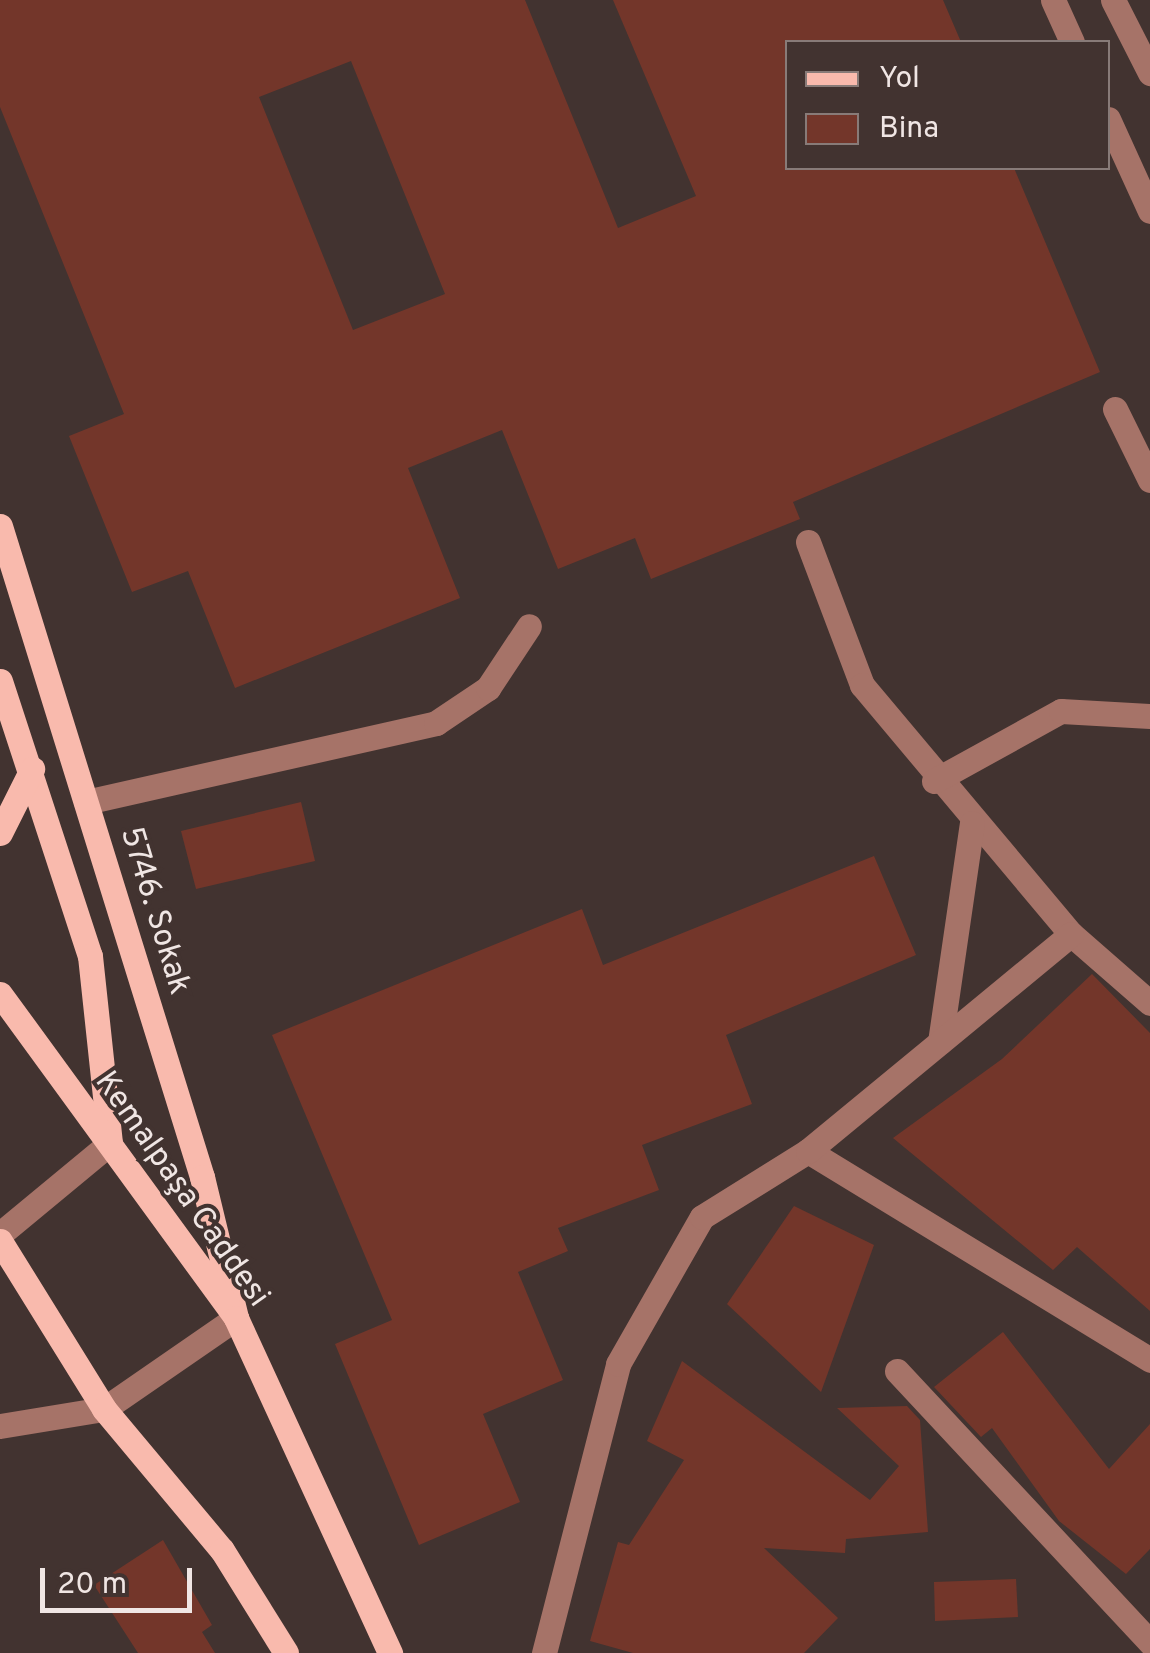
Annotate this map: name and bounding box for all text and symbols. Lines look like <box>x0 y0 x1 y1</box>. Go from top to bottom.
legend <box>785 40 1110 170</box>
text: Yol <box>879 61 920 98</box>
text: Bina <box>879 111 939 148</box>
street label: 5746. Sokak <box>110 823 198 999</box>
street label: Kemalpaşa Caddesi <box>85 1065 277 1315</box>
scale bar <box>45 1548 198 1610</box>
text: 20 m <box>57 1567 127 1604</box>

